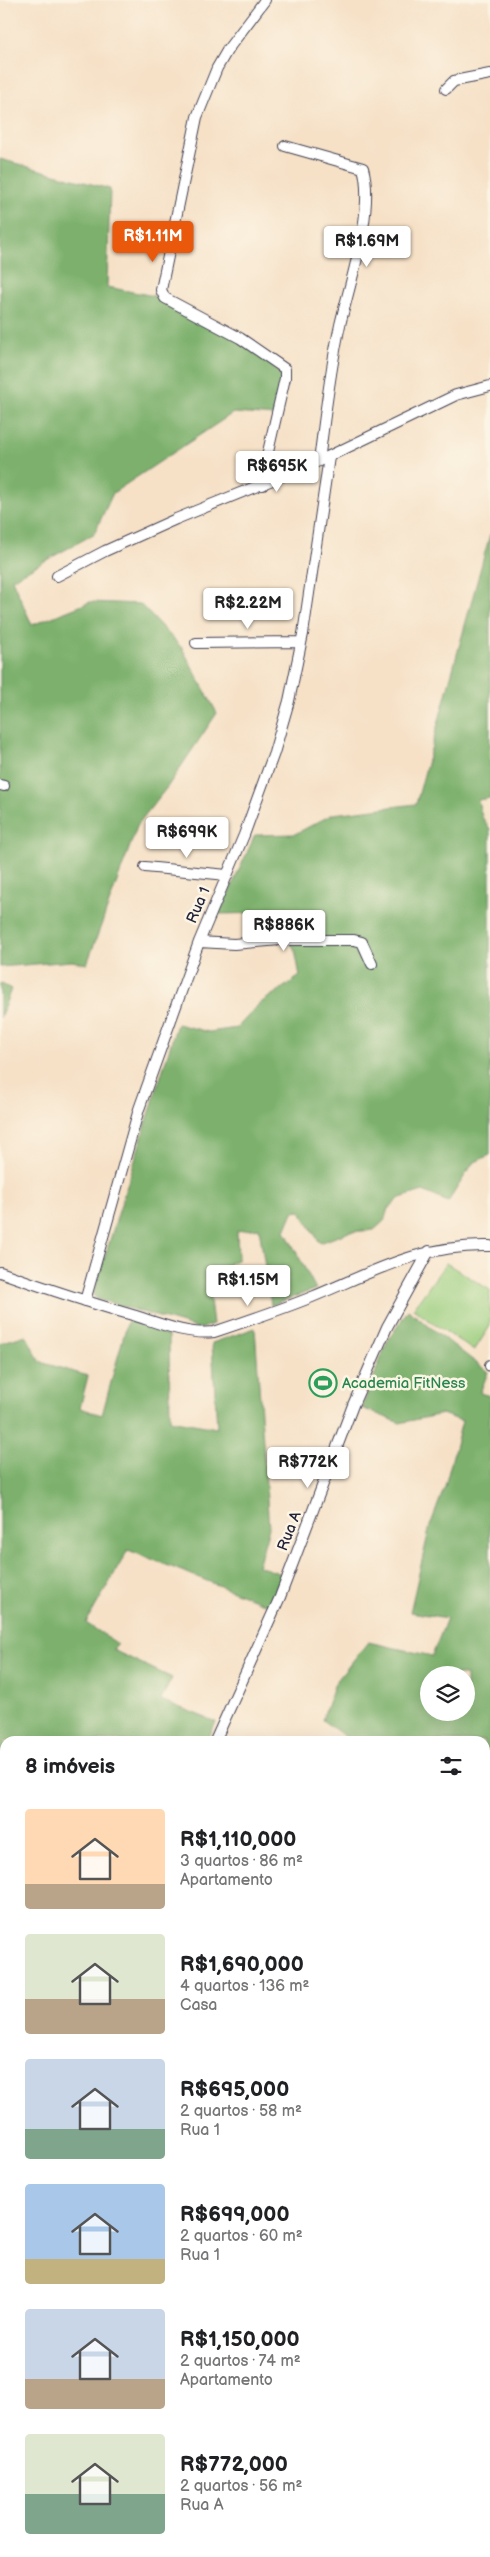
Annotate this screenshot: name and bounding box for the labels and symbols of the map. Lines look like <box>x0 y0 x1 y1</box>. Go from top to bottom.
pin: R$1.11M <box>107 220 199 263</box>
pin: R$1.69M <box>321 226 413 268</box>
pin: R$695K <box>236 450 318 493</box>
pin: R$2.22M <box>202 588 294 630</box>
pin: R$699K <box>146 816 228 859</box>
street label: Rua 1 <box>182 884 215 926</box>
pin: R$886K <box>243 910 325 952</box>
pin: R$1.15M <box>202 1264 294 1307</box>
sports icon: Academia FitNess <box>308 1368 338 1398</box>
place label: Academia FitNess <box>342 1374 466 1393</box>
pin: R$772K <box>267 1446 349 1489</box>
street label: Rua A <box>273 1508 306 1554</box>

